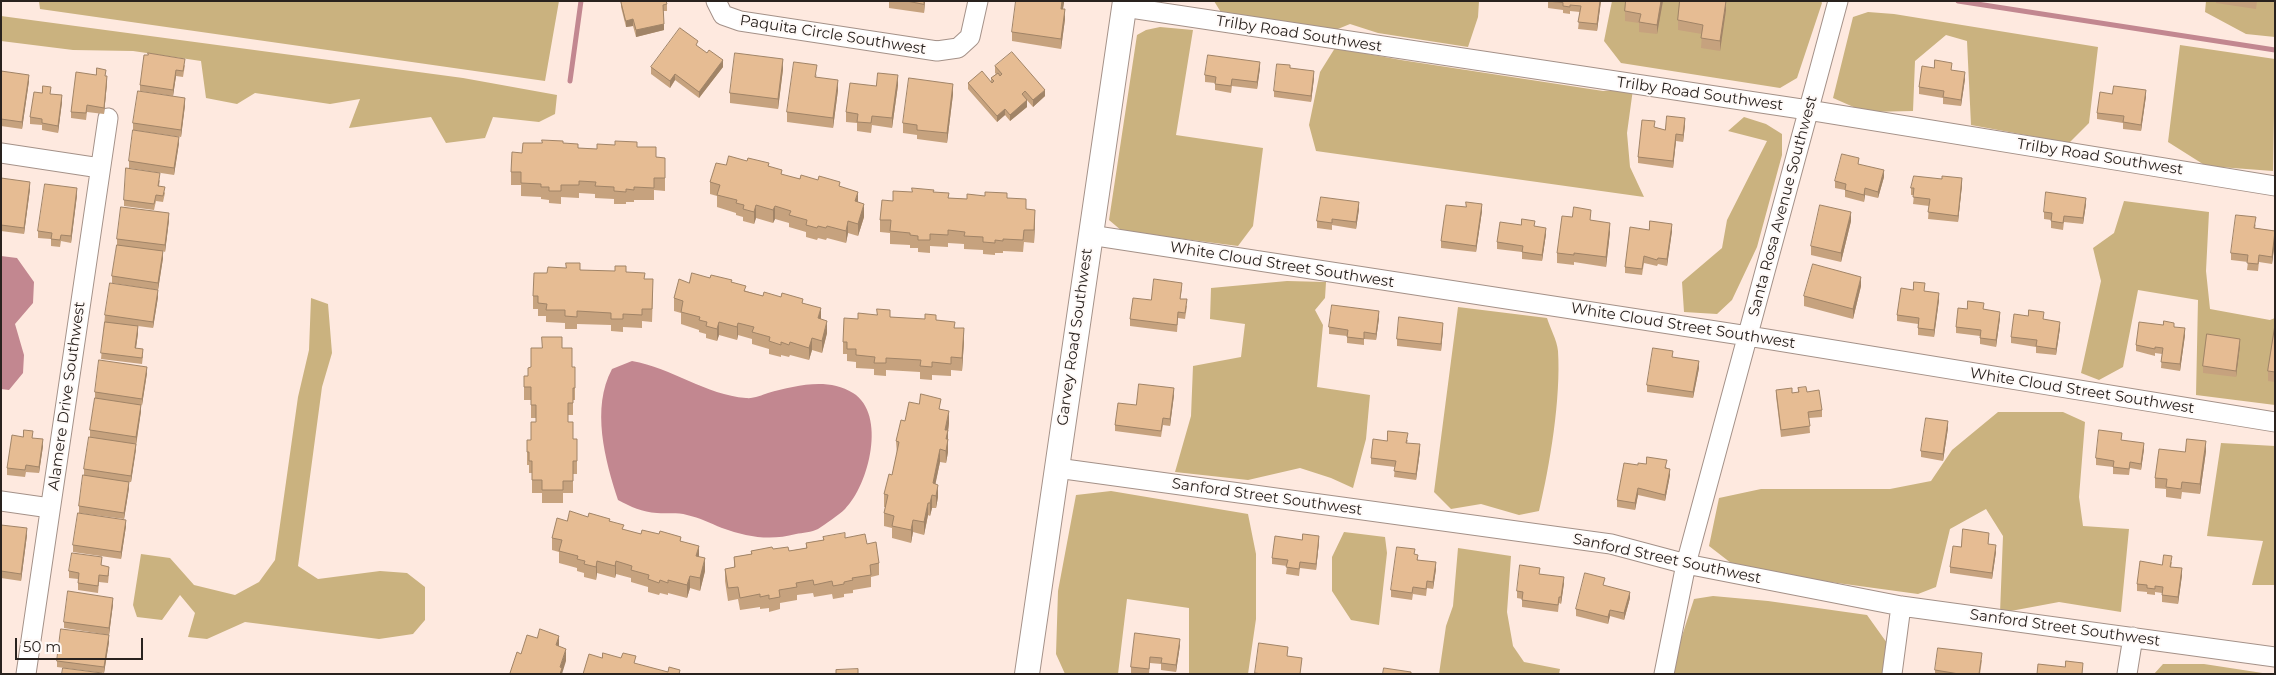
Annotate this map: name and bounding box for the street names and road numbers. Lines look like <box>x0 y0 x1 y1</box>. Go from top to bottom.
street label: Paquita Circle Southwest <box>739 11 927 59</box>
street label: Trilby Road Southwest <box>1215 12 1383 56</box>
street label: Trilby Road Southwest <box>1616 73 1784 115</box>
street label: Santa Rosa Avenue Southwest <box>1745 94 1821 318</box>
street label: Trilby Road Southwest <box>2016 135 2184 179</box>
street label: White Cloud Street Southwest <box>1168 238 1396 292</box>
street label: Garvey Road Southwest <box>1054 247 1096 427</box>
street label: White Cloud Street Southwest <box>1569 299 1797 353</box>
street label: Alamere Drive Southwest <box>45 300 89 492</box>
street label: White Cloud Street Southwest <box>1968 364 2196 418</box>
street label: Sanford Street Southwest <box>1171 475 1363 519</box>
street label: Sanford Street Southwest <box>1571 530 1763 588</box>
street label: Sanford Street Southwest <box>1969 606 2161 650</box>

